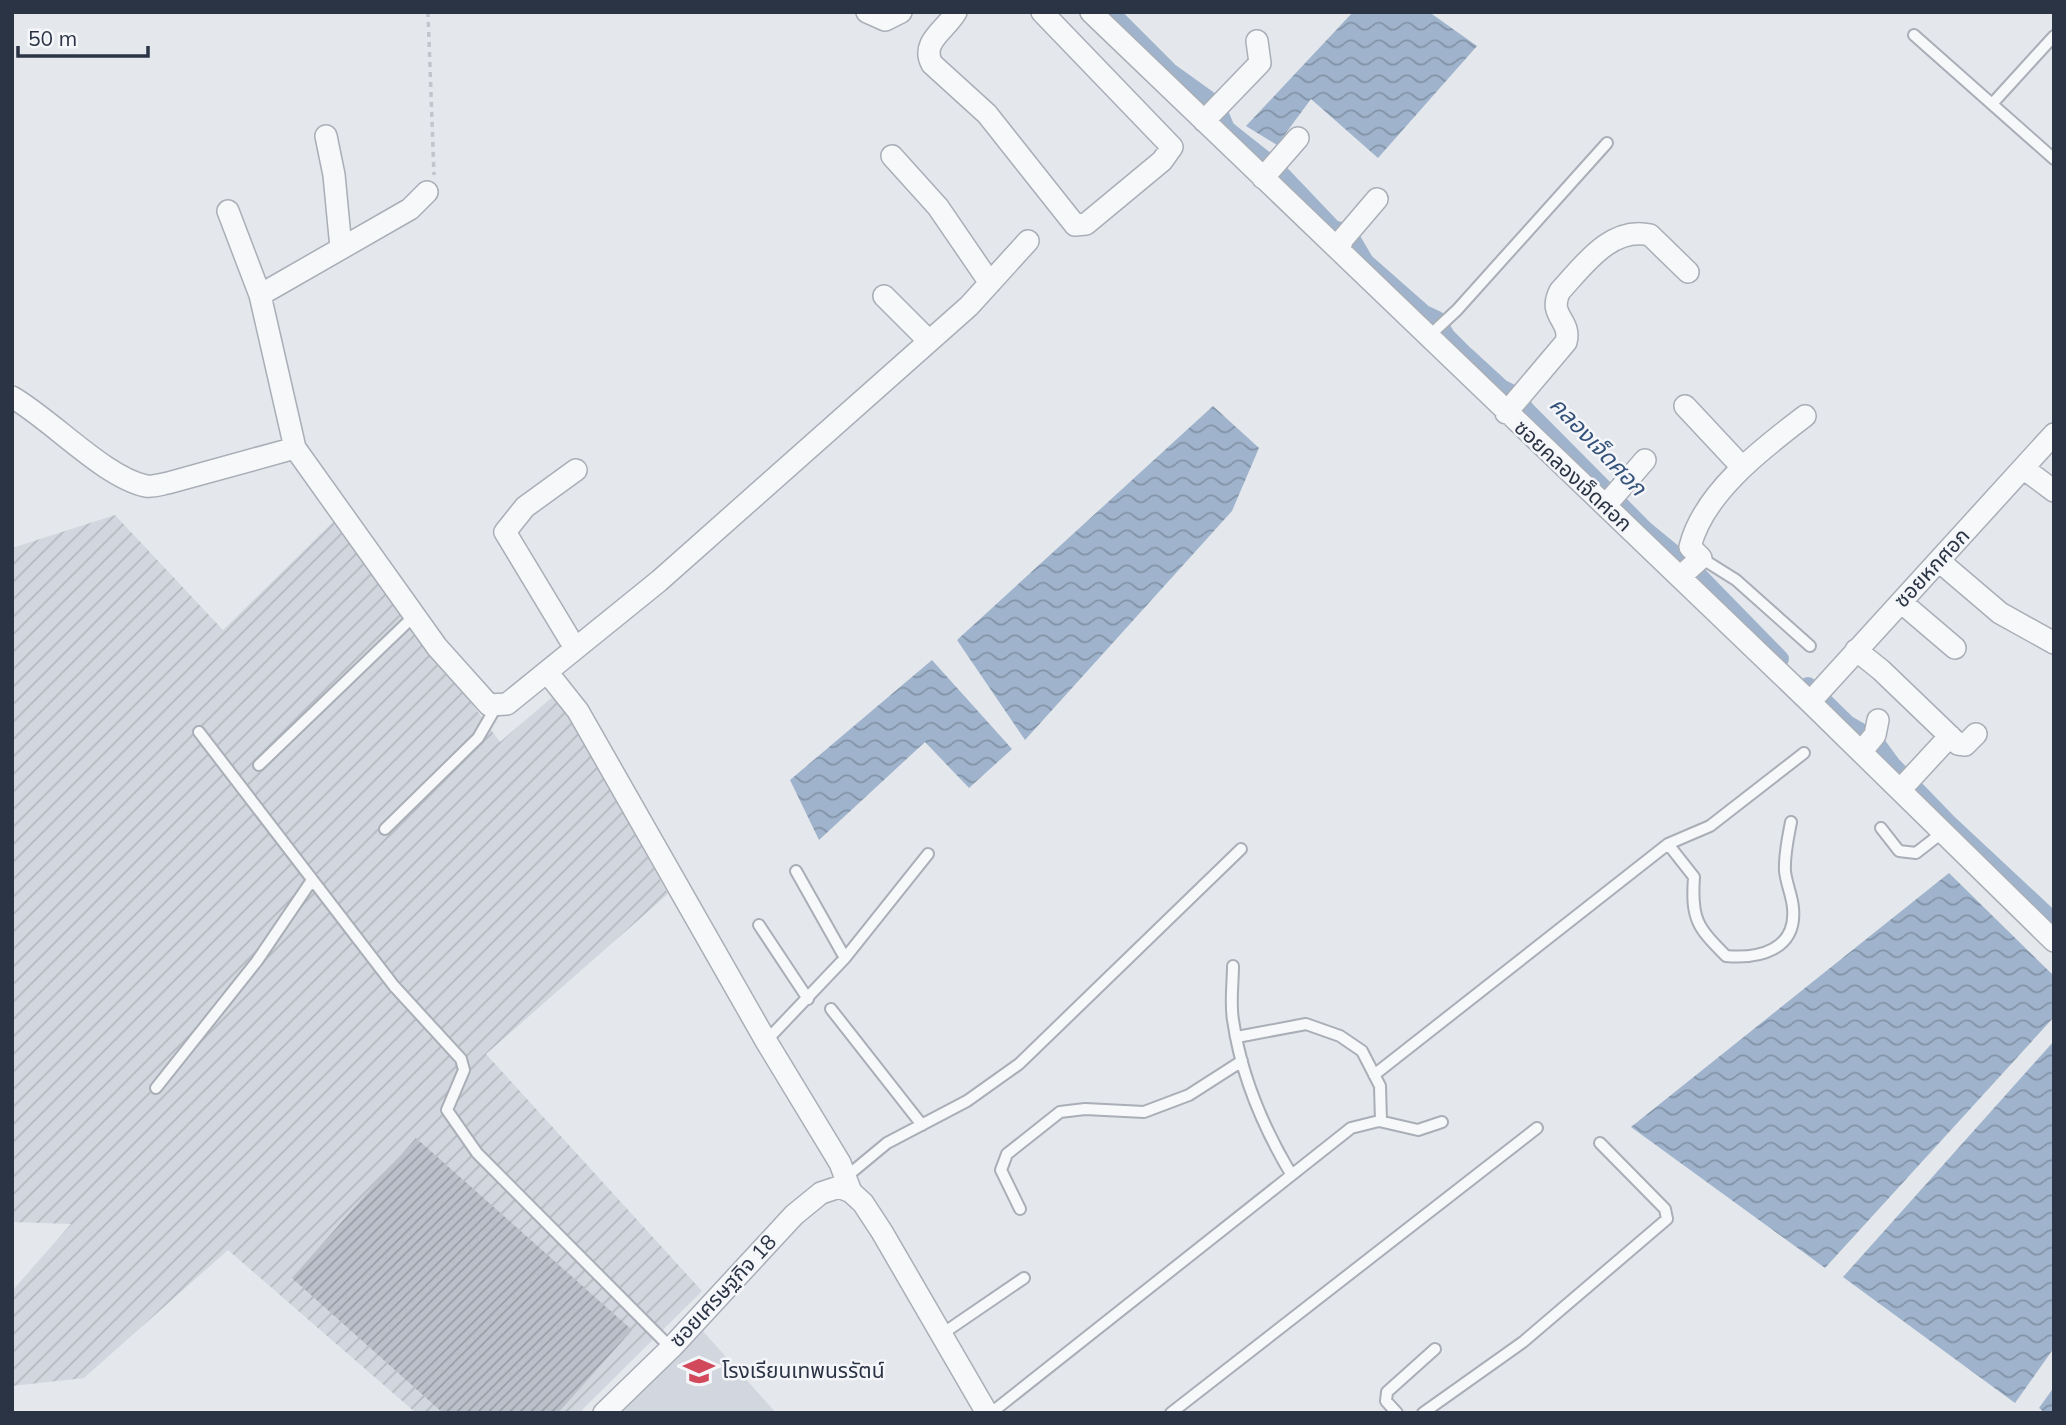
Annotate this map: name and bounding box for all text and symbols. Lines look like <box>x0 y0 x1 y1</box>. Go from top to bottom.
scale bar <box>18 14 147 58</box>
text: 50 m <box>28 25 77 51</box>
water label: คลองเจ็ดศอก <box>1544 390 1654 502</box>
street label: ซอยคลองเจ็ดศอก <box>1509 414 1638 537</box>
street label: ซอยหกศอก <box>1888 522 1975 612</box>
street label: ซอยเศรษฐกิจ 18 <box>663 1228 781 1352</box>
school or university icon: โรงเรียนเทพนรรัตน์ <box>682 1354 716 1388</box>
place label: โรงเรียนเทพนรรัตน์ <box>722 1357 885 1383</box>

